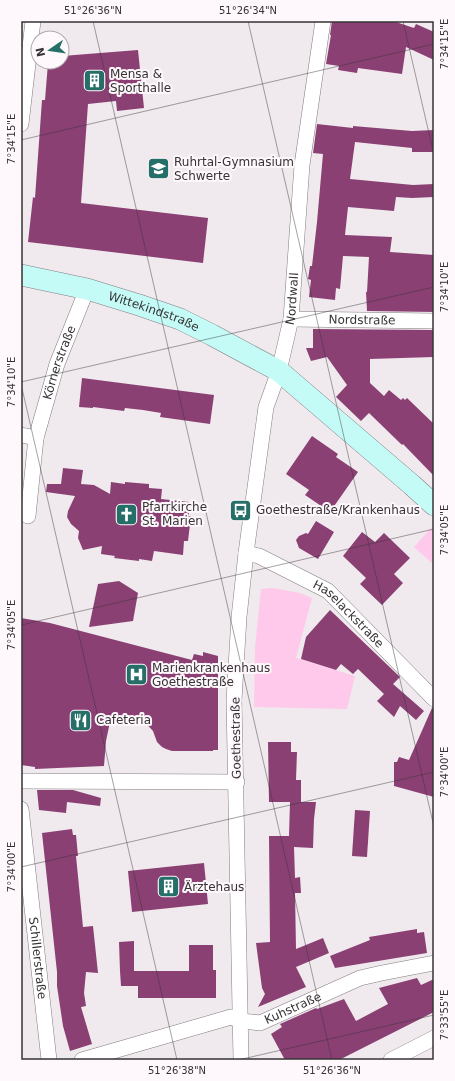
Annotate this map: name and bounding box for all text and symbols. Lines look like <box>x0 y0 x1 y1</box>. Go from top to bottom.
text: 51°26'36"N <box>64 5 122 16</box>
text: 51°26'34"N <box>219 5 277 16</box>
text: 7°34'15"E <box>439 19 450 69</box>
north arrow <box>30 30 70 70</box>
text: N <box>33 46 48 58</box>
place label: Mensa & Sporthalle <box>110 67 171 95</box>
building icon: Mensa & Sporthalle <box>81 68 107 94</box>
text: 7°34'15"E <box>6 114 17 164</box>
place label: Ruhrtal-Gymnasium Schwerte <box>174 155 294 183</box>
school or university icon: Ruhrtal-Gymnasium Schwerte <box>146 156 172 182</box>
text: 7°34'10"E <box>439 262 450 312</box>
street label: Nordwall <box>283 272 301 326</box>
street label: Wittekindstraße <box>107 289 202 334</box>
street label: Nordstraße <box>328 313 396 327</box>
street label: Körnerstraße <box>40 323 79 401</box>
text: 7°34'10"E <box>6 357 17 407</box>
bus stop icon: Goethestraße/Krankenhaus <box>227 497 253 523</box>
place label: Pfarrkirche St. Marien <box>142 500 207 528</box>
church icon: Pfarrkirche St. Marien <box>113 501 139 527</box>
place label: Goethestraße/Krankenhaus <box>256 503 420 517</box>
text: 7°34'05"E <box>439 505 450 555</box>
street label: Haselackstraße <box>311 578 387 651</box>
text: 7°34'05"E <box>6 600 17 650</box>
place label: Marienkrankenhaus Goethestraße <box>152 661 270 689</box>
hospital icon: Marienkrankenhaus Goethestraße <box>123 662 149 688</box>
street label: Goethestraße <box>228 697 244 779</box>
restaurant icon: Cafeteria <box>67 707 93 733</box>
place label: Cafeteria <box>96 713 151 727</box>
text: 7°34'00"E <box>439 747 450 797</box>
text: 7°34'00"E <box>6 842 17 892</box>
building icon: Ärztehaus <box>155 874 181 900</box>
place label: Ärztehaus <box>184 879 244 894</box>
street label: Schillerstraße <box>26 916 49 1000</box>
street label: Kuhstraße <box>262 989 323 1027</box>
text: 7°33'55"E <box>439 990 450 1040</box>
text: 51°26'38"N <box>148 1065 206 1076</box>
text: 51°26'36"N <box>303 1065 361 1076</box>

